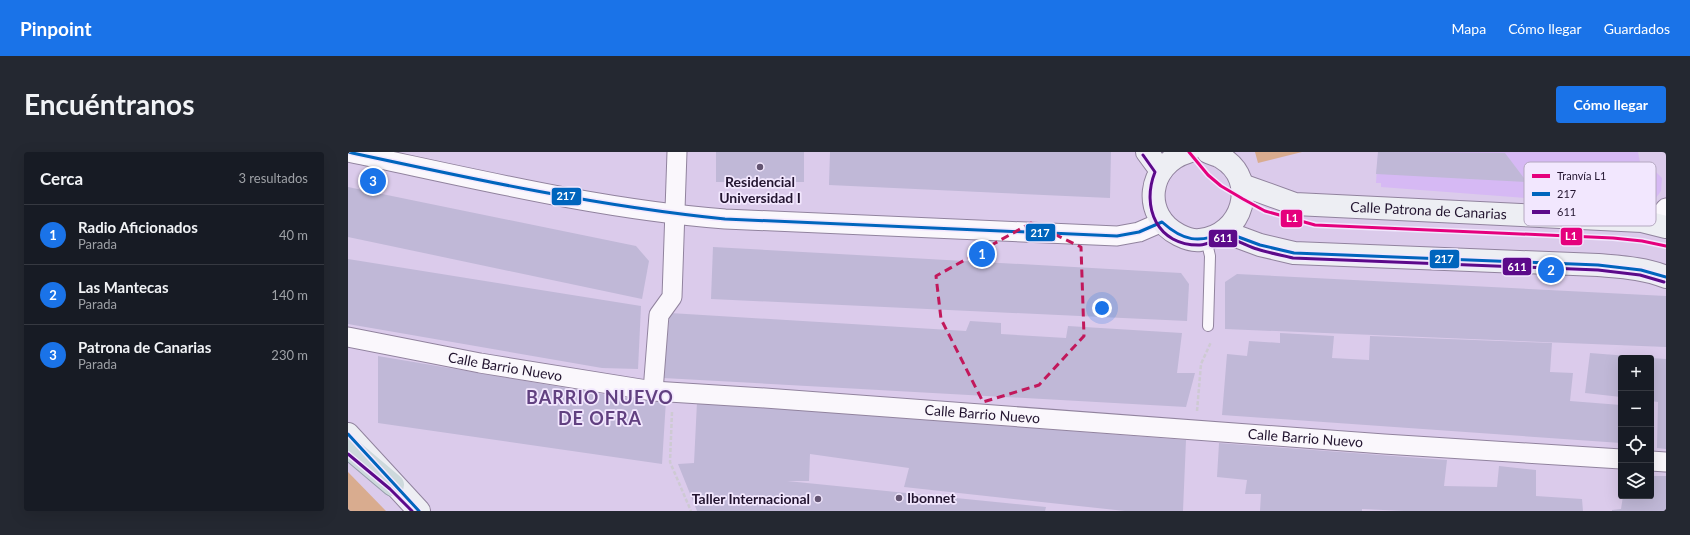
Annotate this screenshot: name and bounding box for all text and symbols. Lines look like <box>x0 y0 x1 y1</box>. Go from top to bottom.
text: Pinpoint <box>20 17 91 40</box>
text: Mapa <box>1452 20 1486 37</box>
text: Cómo llegar <box>1508 20 1582 37</box>
text: Guardados <box>1604 20 1670 37</box>
button: Cómo llegar <box>1556 86 1666 123</box>
text: Encuéntranos <box>24 87 195 121</box>
marker: Residencial Universidad I <box>755 162 765 172</box>
legend <box>1524 162 1656 226</box>
pin: 3 <box>360 166 386 196</box>
text: Cerca <box>40 168 83 189</box>
text: Tranvía L1 <box>1557 169 1606 182</box>
text: 3 resultados <box>238 170 308 186</box>
place label: Residencial Universidad I <box>719 173 801 206</box>
line badge: 217 <box>551 187 582 206</box>
text: 217 <box>1557 187 1576 200</box>
text: 217 <box>556 189 576 202</box>
street label: Calle Patrona de Canarias <box>1350 198 1507 222</box>
text: 611 <box>1557 205 1576 218</box>
line badge: L1 <box>1280 209 1303 228</box>
text: L1 <box>1286 211 1298 224</box>
text: Radio Aficionados <box>78 218 198 236</box>
line badge: 217 <box>1025 223 1056 242</box>
text: 217 <box>1030 226 1050 239</box>
text: 1 <box>49 227 57 243</box>
text: 40 m <box>279 227 308 243</box>
line badge: L1 <box>1560 227 1583 246</box>
line badge: 611 <box>1208 229 1238 248</box>
text: L1 <box>1565 229 1577 242</box>
text: 611 <box>1213 231 1233 244</box>
text: Parada <box>78 236 117 252</box>
pin: 1 <box>969 239 995 269</box>
line badge: 217 <box>1429 249 1460 269</box>
text: 217 <box>1434 252 1454 265</box>
pin: 2 <box>1538 255 1564 285</box>
line badge: 611 <box>1502 257 1532 276</box>
text: 611 <box>1507 260 1527 273</box>
text: Las Mantecas <box>78 278 169 296</box>
text: 2 <box>49 287 57 303</box>
text: 140 m <box>271 287 308 303</box>
text: Parada <box>78 296 117 312</box>
your location <box>1092 298 1112 318</box>
text: Patrona de Canarias <box>78 338 211 356</box>
text: 3 <box>49 347 57 363</box>
text: 230 m <box>271 347 308 363</box>
street label: Calle Barrio Nuevo <box>447 348 564 384</box>
map controls <box>1618 355 1654 499</box>
button: + <box>1618 355 1654 391</box>
text: Parada <box>78 356 117 372</box>
district label: BARRIO NUEVO DE OFRA <box>526 386 674 429</box>
button: − <box>1618 391 1654 427</box>
street label: Calle Barrio Nuevo <box>924 401 1041 426</box>
street label: Calle Barrio Nuevo <box>1247 425 1364 450</box>
button: locate <box>1618 427 1654 463</box>
button: layers <box>1618 463 1654 499</box>
place label: Ibonnet <box>907 489 956 506</box>
place label: Taller Internacional <box>692 490 810 507</box>
marker: Ibonnet <box>894 493 904 503</box>
marker: Taller Internacional <box>813 494 823 504</box>

